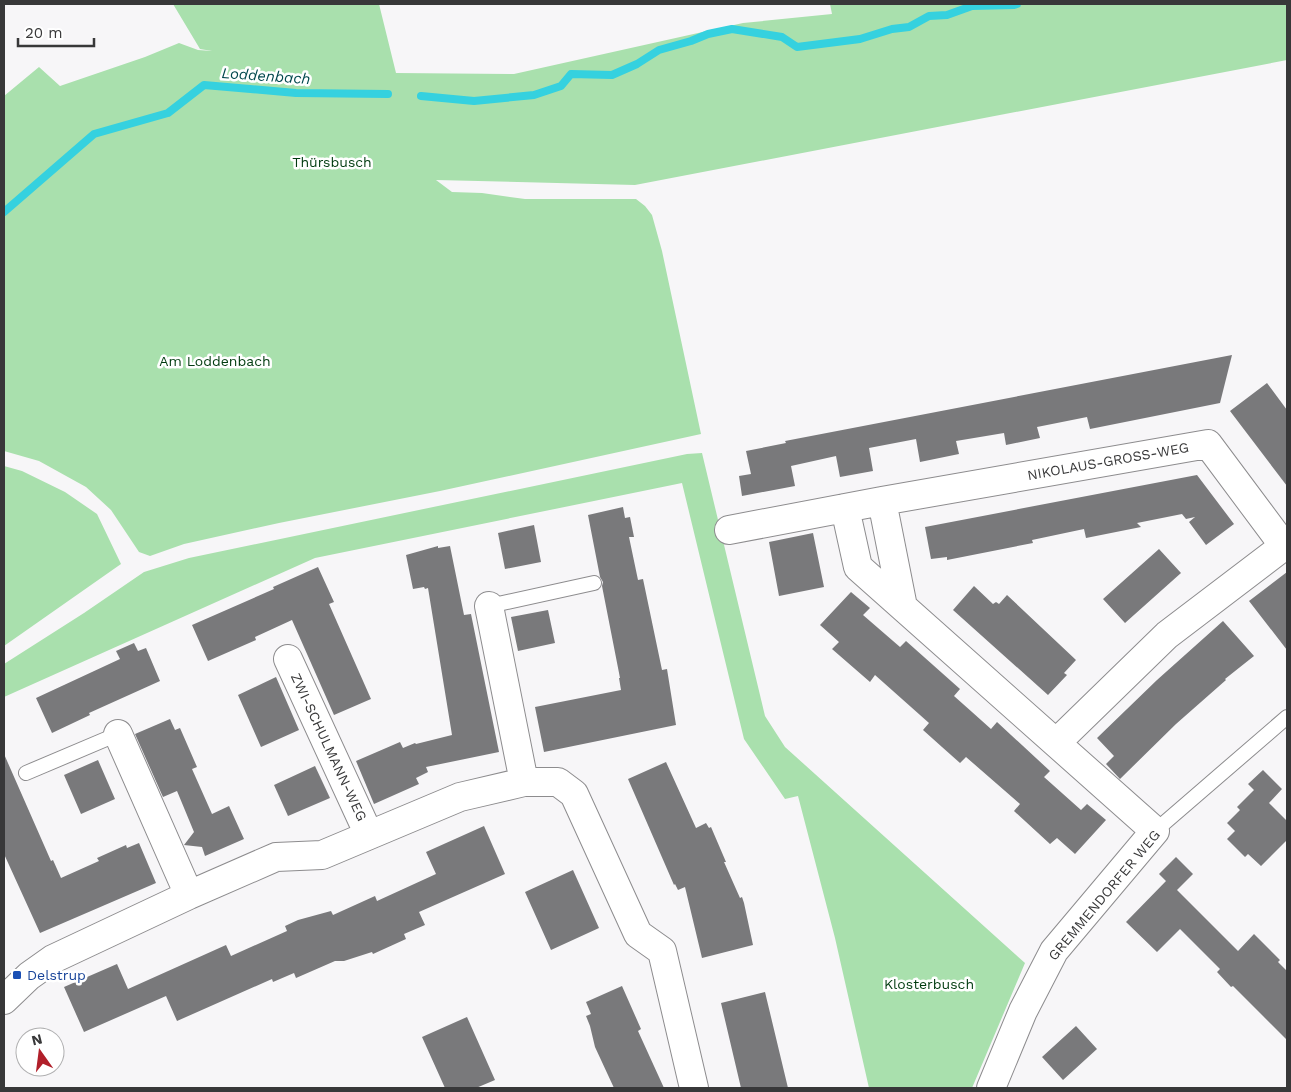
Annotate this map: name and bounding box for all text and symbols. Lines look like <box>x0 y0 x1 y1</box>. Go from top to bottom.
scale bar <box>18 15 94 47</box>
text: 20 m <box>25 24 63 42</box>
water label: Loddenbach <box>221 64 311 88</box>
park label: Thürsbusch <box>292 154 372 170</box>
park label: Am Loddenbach <box>159 353 271 369</box>
street label: NIKOLAUS-GROSS-WEG <box>1026 439 1190 483</box>
street label: ZWI-SCHULMANN-WEG <box>288 671 370 823</box>
street label: GREMMENDORFER WEG <box>1045 827 1163 963</box>
place label: Delstrup <box>27 967 86 983</box>
marker: Delstrup <box>11 969 23 981</box>
park label: Klosterbusch <box>884 976 974 992</box>
north arrow <box>15 1027 65 1077</box>
text: N <box>30 1030 44 1048</box>

